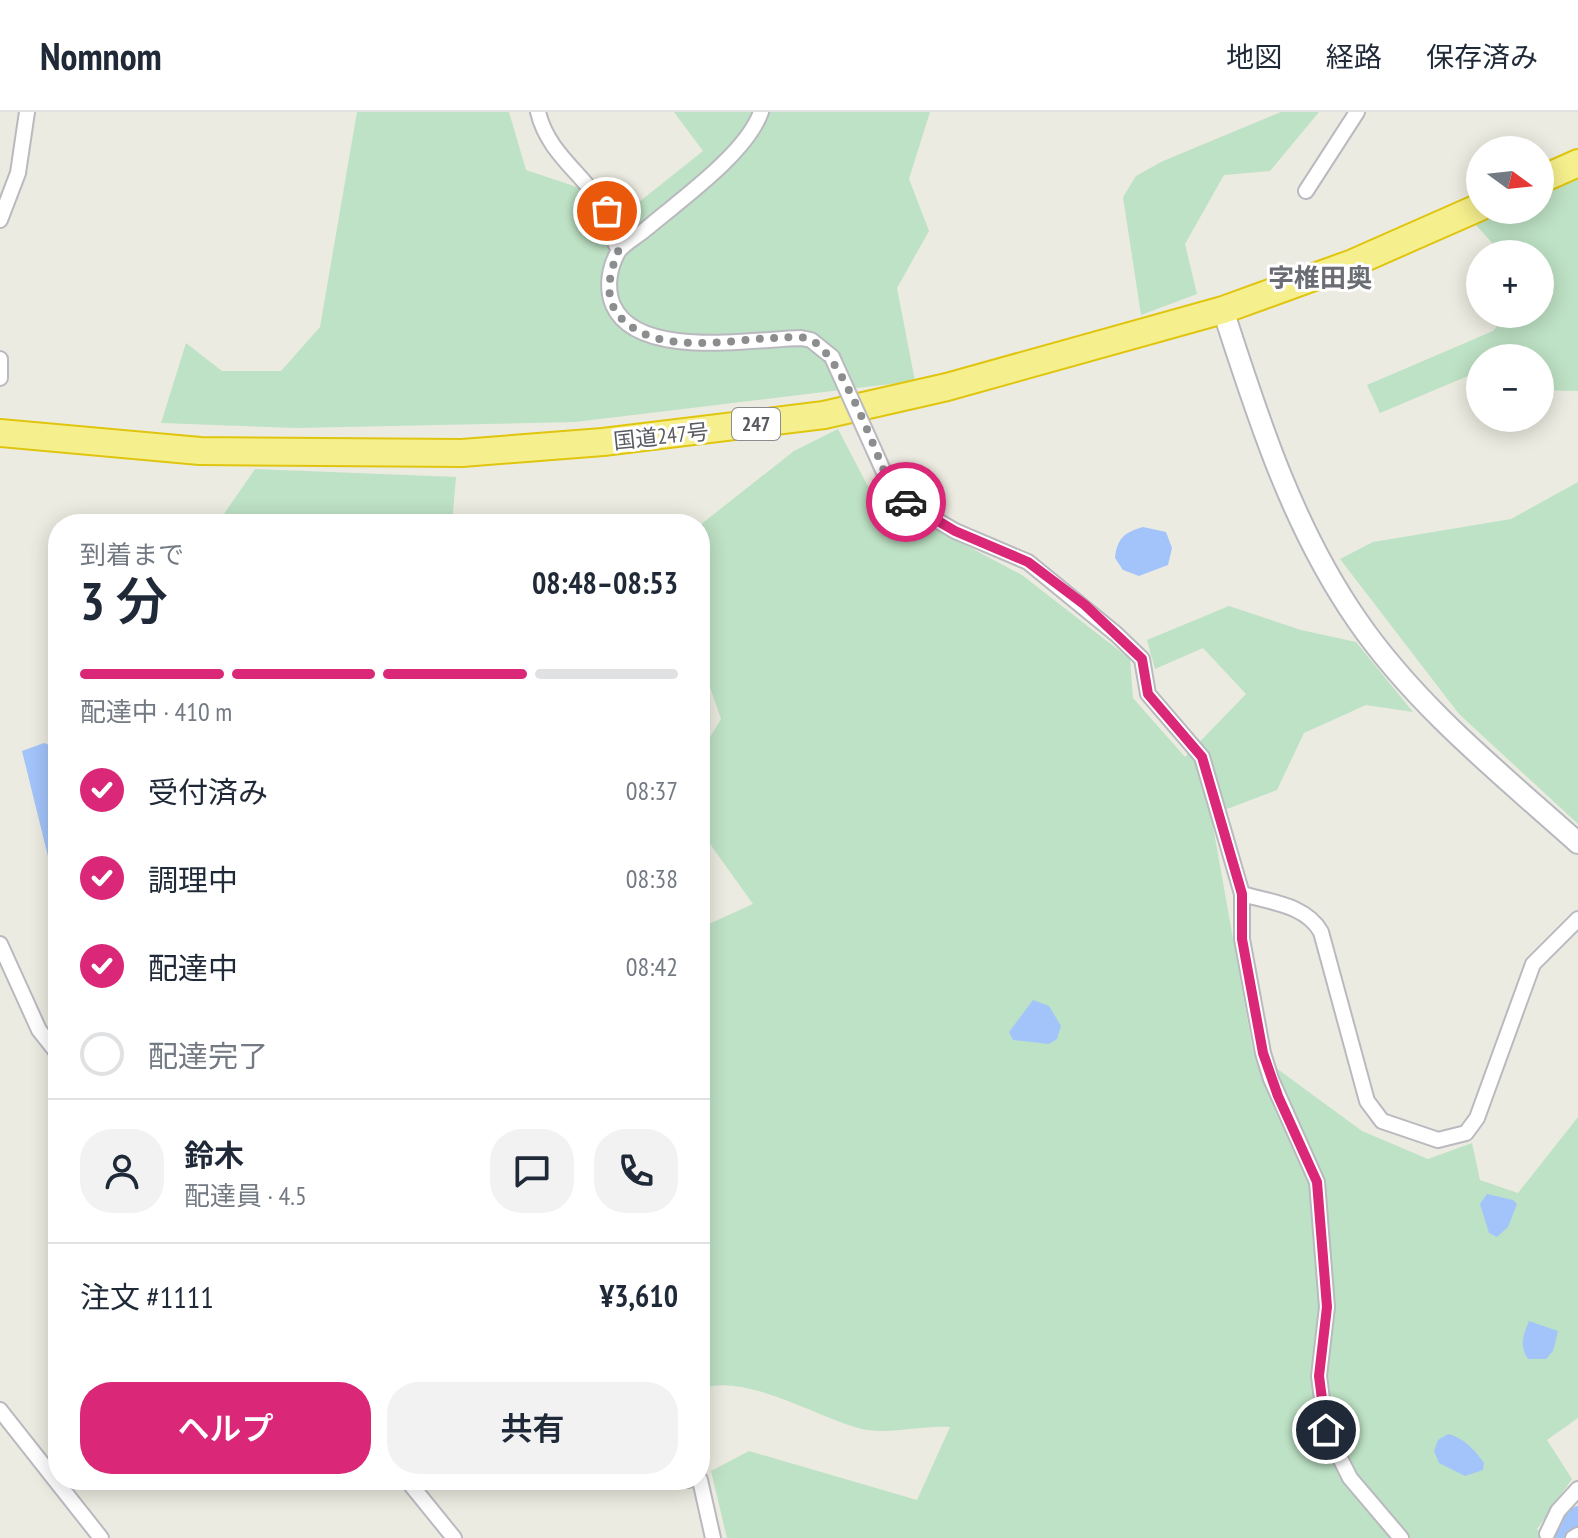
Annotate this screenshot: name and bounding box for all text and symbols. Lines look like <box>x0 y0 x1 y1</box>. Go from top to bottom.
text: Nomnom <box>40 31 162 80</box>
text: 地図 <box>1226 38 1282 75</box>
text: 経路 <box>1326 38 1382 75</box>
text: 保存済み <box>1426 38 1538 75</box>
north arrow <box>1466 136 1554 224</box>
map controls <box>1466 136 1554 432</box>
pin <box>573 177 641 245</box>
icon: bag <box>585 189 629 233</box>
button: + <box>1466 240 1554 328</box>
district label: 字椎田奥 <box>1268 261 1372 294</box>
button: − <box>1466 344 1554 432</box>
road number: 247 <box>732 408 780 440</box>
street label: 国道247号 <box>612 417 710 455</box>
courier <box>866 462 946 542</box>
icon: car <box>884 480 928 524</box>
text: 到着まで <box>80 538 184 571</box>
text: 08:48–08:53 <box>532 563 678 602</box>
text: 3 分 <box>80 567 168 634</box>
text: 配達中 · 410 m <box>80 695 232 728</box>
icon: check <box>80 768 124 812</box>
text: 受付済み <box>148 772 268 811</box>
text: 08:37 <box>626 774 678 807</box>
icon: check <box>80 856 124 900</box>
text: 調理中 <box>148 860 238 899</box>
text: 08:38 <box>626 862 678 895</box>
icon: check <box>80 944 124 988</box>
text: 配達中 <box>148 948 238 987</box>
text: 08:42 <box>626 950 678 983</box>
text: 配達完了 <box>148 1036 268 1075</box>
button: person <box>80 1129 164 1213</box>
button: chat <box>490 1129 574 1213</box>
button: phone <box>594 1129 678 1213</box>
text: 鈴木 <box>184 1135 244 1174</box>
text: 配達員 · 4.5 <box>184 1179 307 1212</box>
text: ¥3,610 <box>600 1276 678 1315</box>
text: 注文 #1111 <box>80 1277 214 1316</box>
button: ヘルプ <box>80 1382 371 1474</box>
button: 共有 <box>387 1382 678 1474</box>
pin <box>1292 1396 1360 1464</box>
icon: home <box>1304 1408 1348 1452</box>

